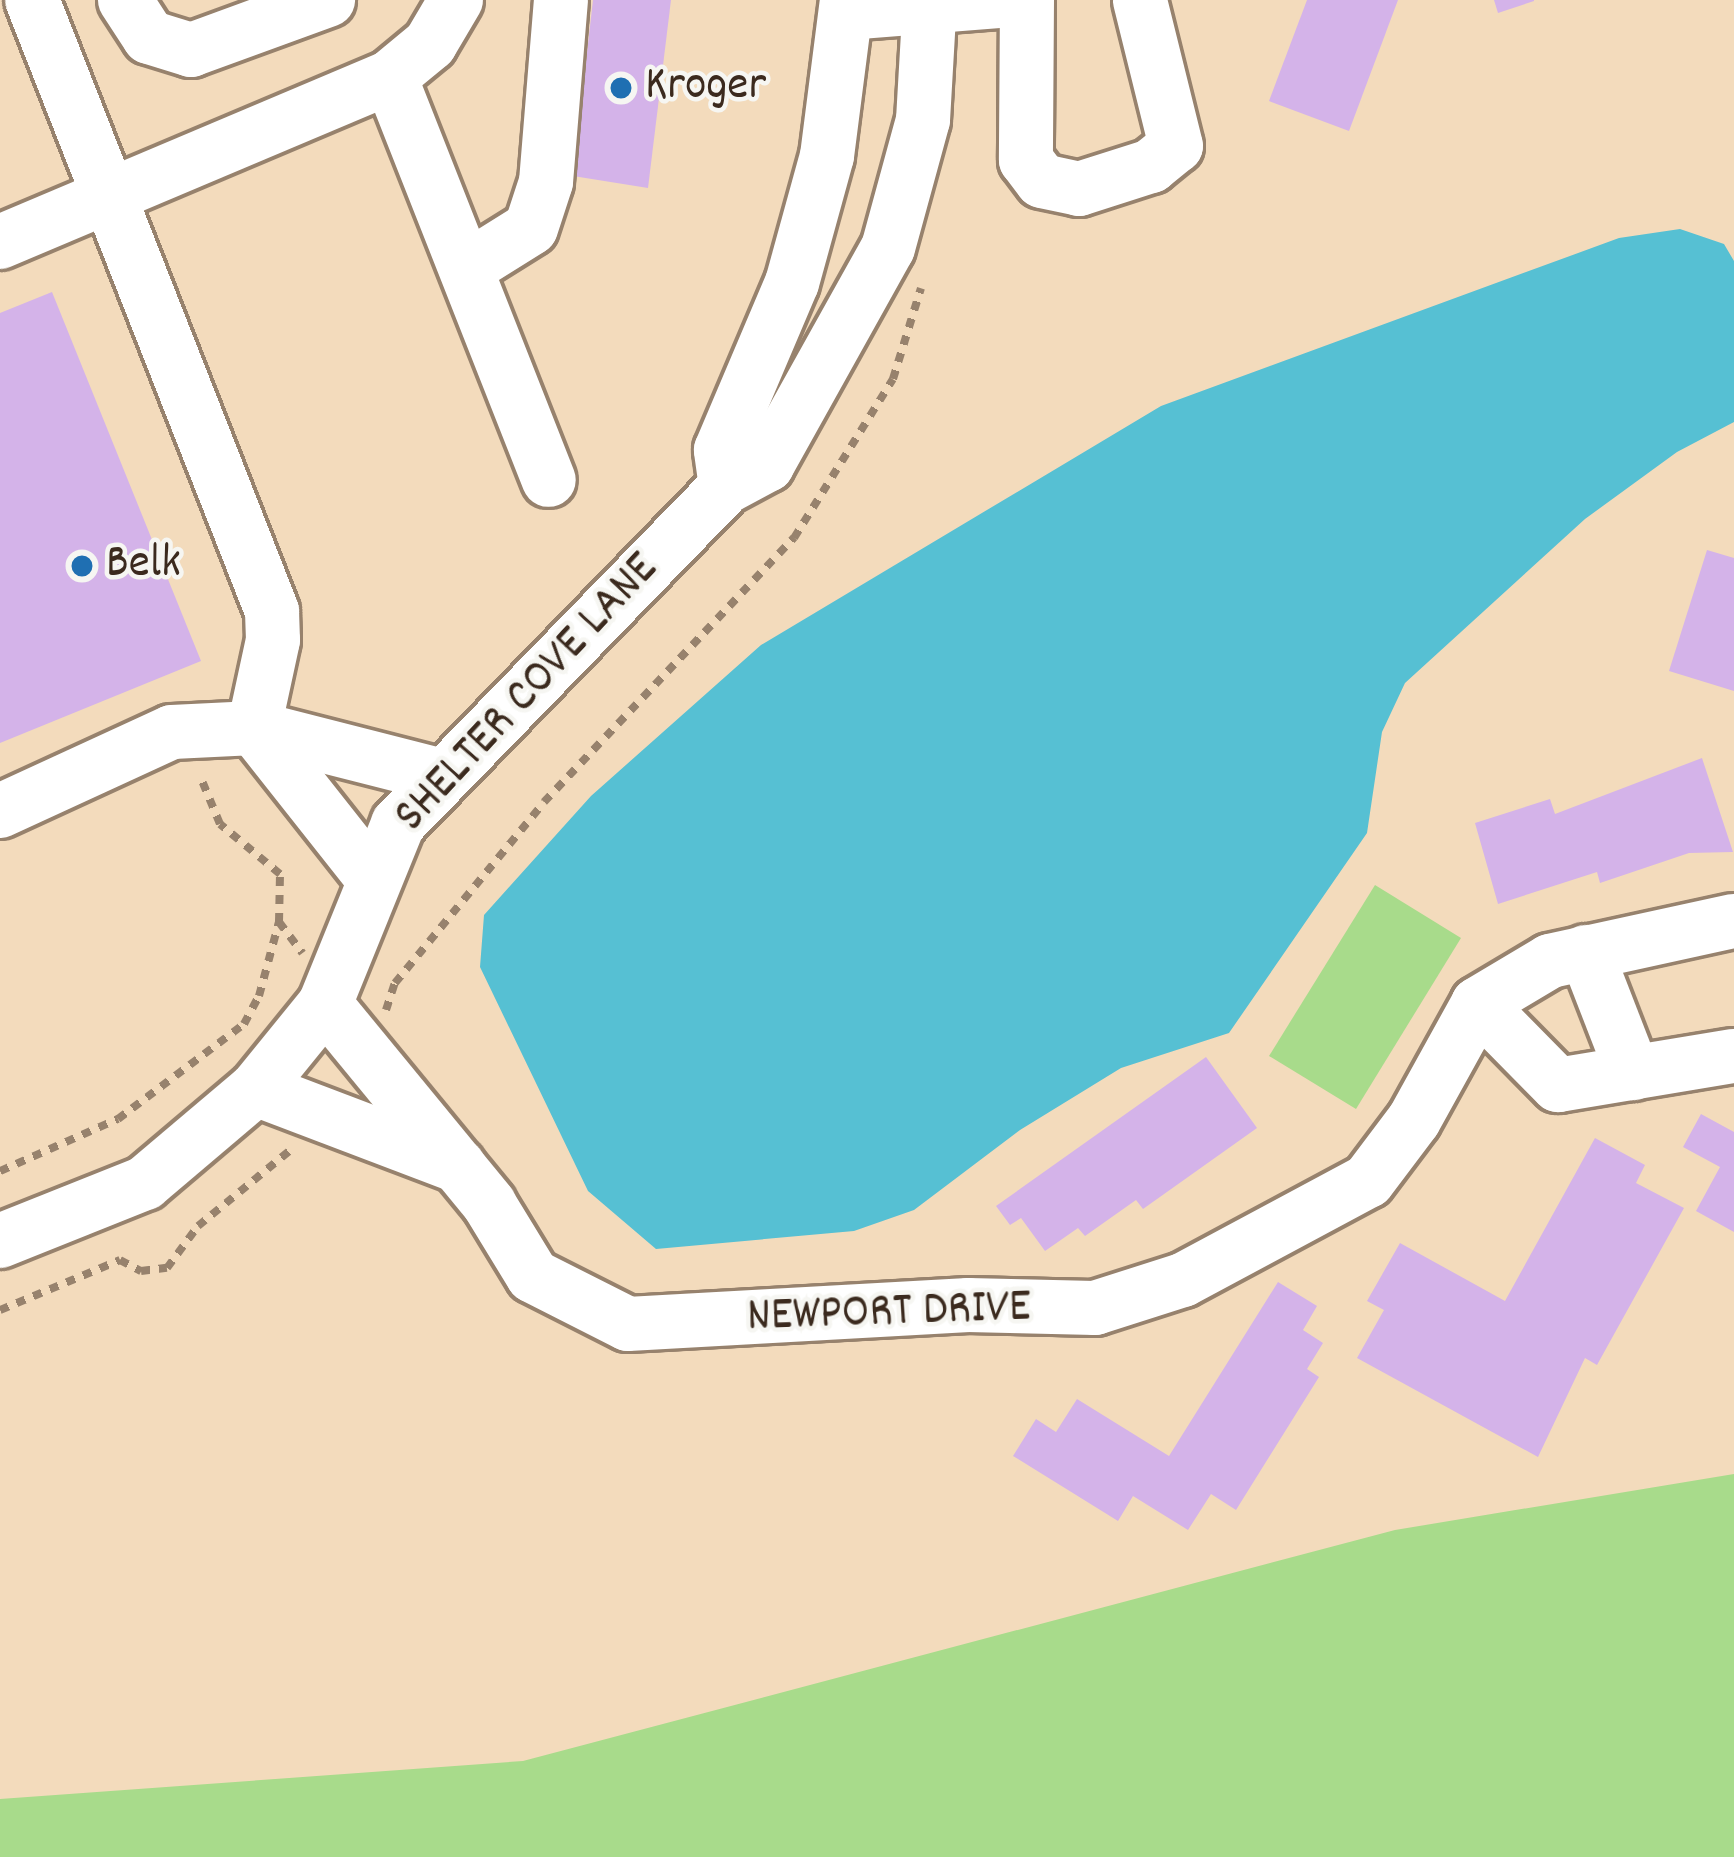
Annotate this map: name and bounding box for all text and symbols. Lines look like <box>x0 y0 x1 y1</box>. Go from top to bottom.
place label: Kroger <box>645 59 766 117</box>
marker: Kroger <box>608 75 634 101</box>
place label: Belk <box>106 537 181 595</box>
street label: SHELTER COVE LANE <box>384 542 672 846</box>
marker: Belk <box>69 553 95 579</box>
street label: NEWPORT DRIVE <box>746 1280 1032 1348</box>

